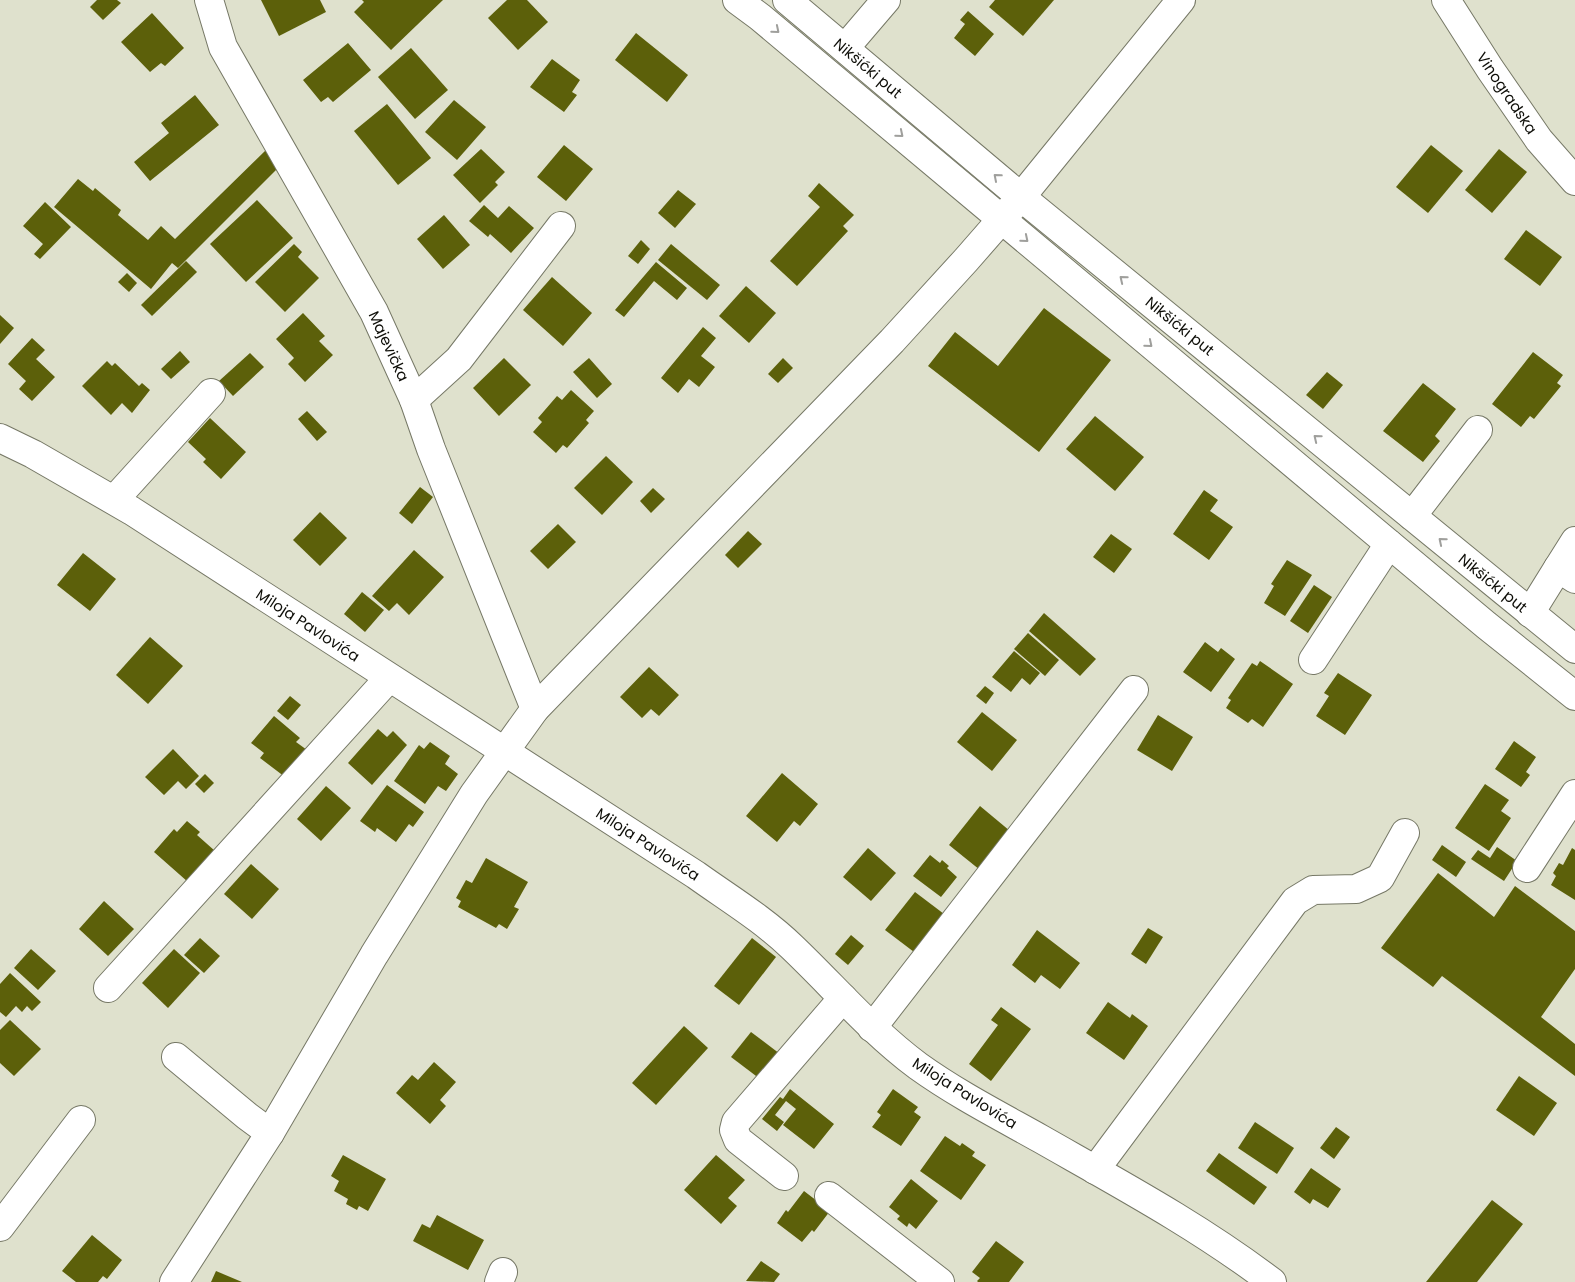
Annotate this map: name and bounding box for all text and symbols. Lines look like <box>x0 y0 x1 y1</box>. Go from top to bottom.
one-way arrow <box>770 24 779 33</box>
street label: Nikšićki put <box>829 33 907 103</box>
street label: Vinogradska <box>1472 48 1542 138</box>
one-way arrow <box>895 129 904 138</box>
one-way arrow <box>994 173 1003 182</box>
one-way arrow <box>1019 233 1028 241</box>
one-way arrow <box>1120 277 1129 285</box>
street label: Nikšićki put <box>1141 292 1219 360</box>
street label: Majevička <box>364 308 414 384</box>
one-way arrow <box>1143 338 1152 346</box>
one-way arrow <box>1314 435 1323 443</box>
one-way arrow <box>1439 537 1448 546</box>
street label: Nikšićki put <box>1454 549 1532 617</box>
street label: Miloja Pavlovića <box>252 584 364 666</box>
street label: Miloja Pavlovića <box>592 803 704 885</box>
street label: Miloja Pavlovića <box>909 1052 1021 1134</box>

